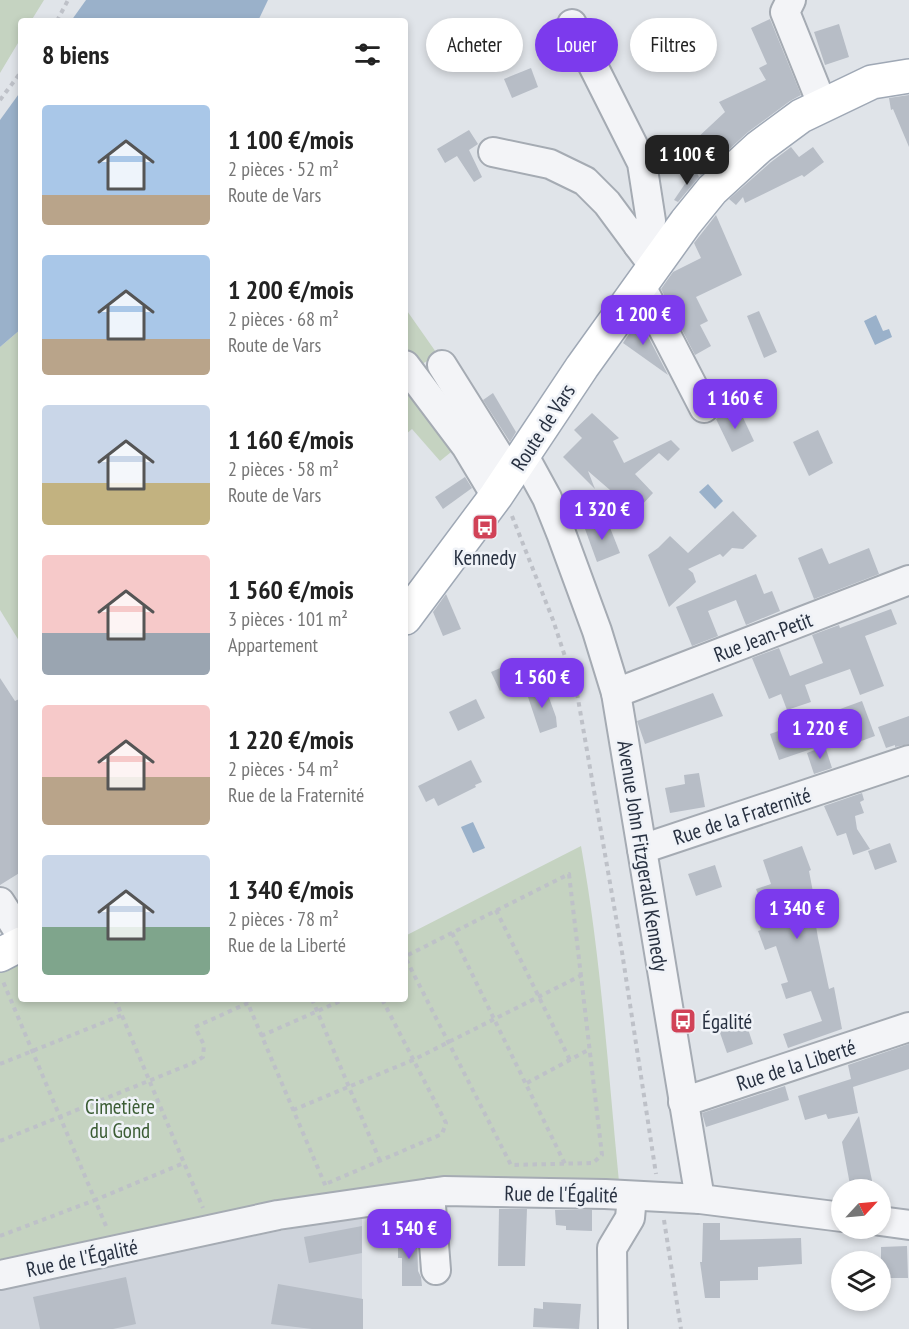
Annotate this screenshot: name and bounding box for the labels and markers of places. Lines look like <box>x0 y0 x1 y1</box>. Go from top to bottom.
pin: 1 100 € <box>632 135 742 186</box>
pin: 1 200 € <box>588 295 698 346</box>
pin: 1 160 € <box>680 379 790 430</box>
pin: 1 320 € <box>547 490 657 541</box>
bus stop icon: Kennedy <box>470 512 500 542</box>
place label: Kennedy <box>454 544 516 571</box>
pin: 1 560 € <box>487 658 597 709</box>
pin: 1 220 € <box>765 709 875 760</box>
pin: 1 340 € <box>742 889 852 940</box>
bus stop icon: Égalité <box>668 1006 698 1036</box>
place label: Égalité <box>702 1008 752 1035</box>
pin: 1 540 € <box>354 1209 464 1260</box>

